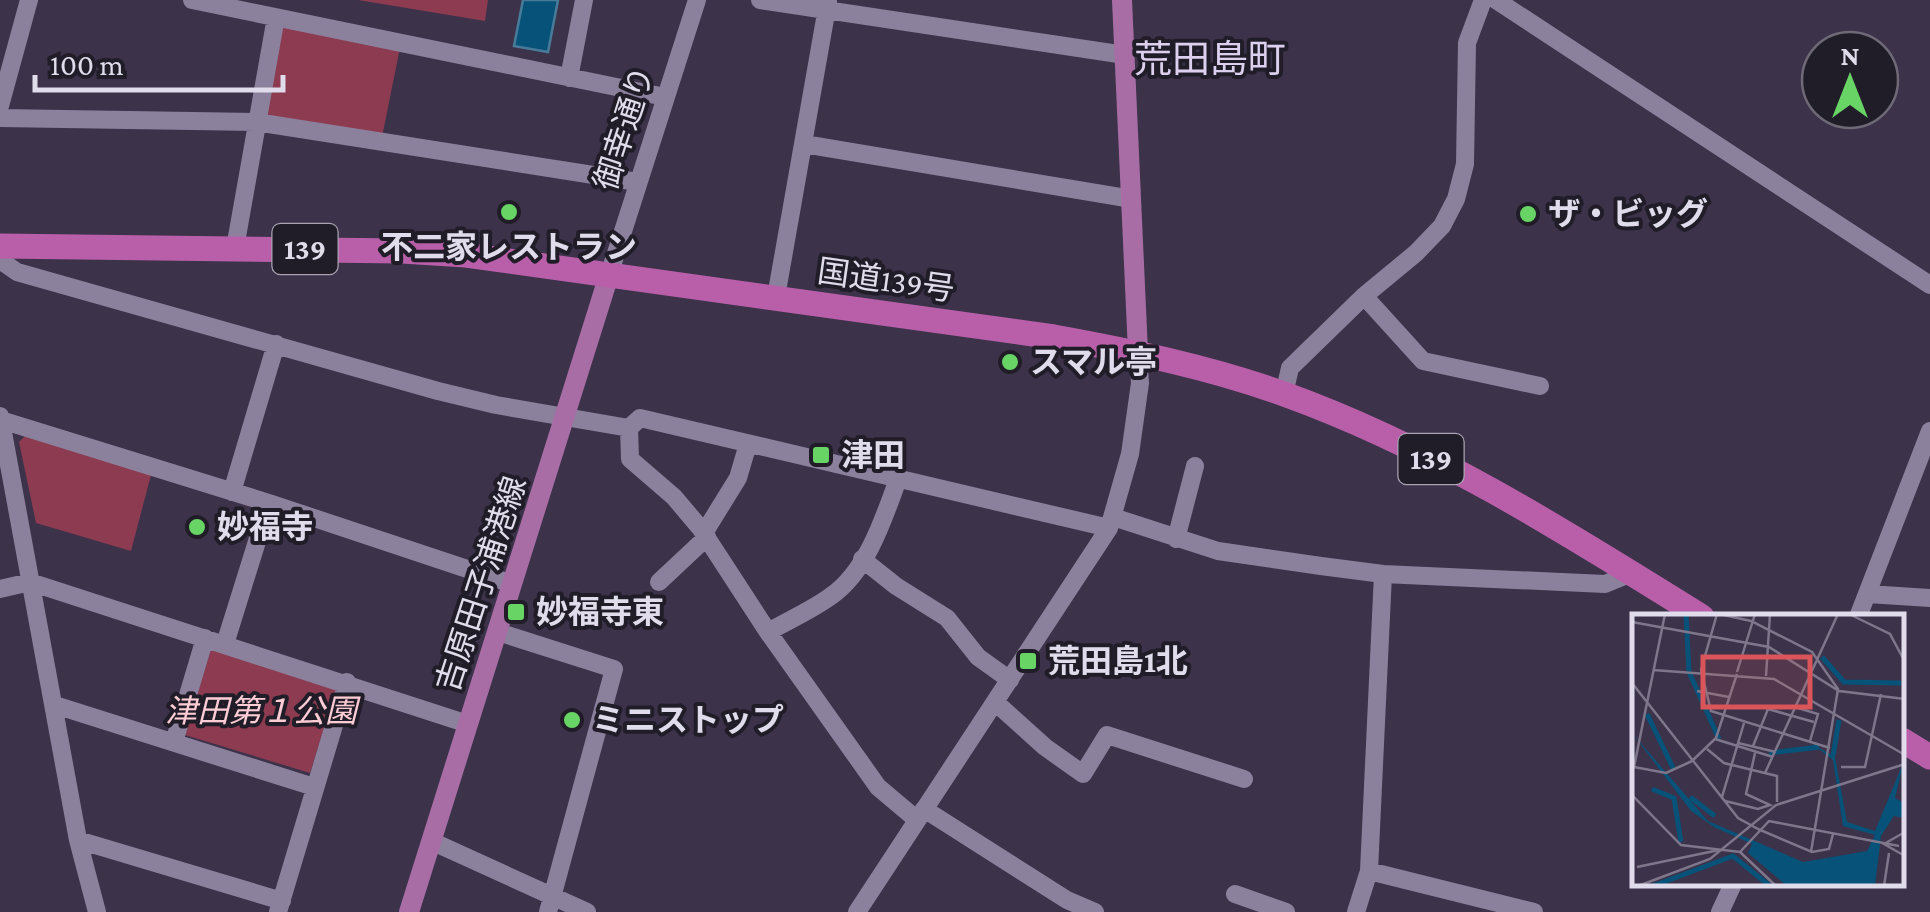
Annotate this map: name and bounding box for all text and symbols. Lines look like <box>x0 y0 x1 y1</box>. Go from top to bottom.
scale bar <box>35 30 282 92</box>
north arrow <box>1800 30 1900 130</box>
district label: 荒田島町 <box>1134 38 1286 80</box>
text: N <box>1840 40 1860 71</box>
text: 100 m <box>50 48 124 81</box>
street label: 御幸通り <box>587 62 661 194</box>
place label: ザ・ビッグ <box>1548 196 1708 232</box>
marker: 不二家レストラン <box>498 201 520 223</box>
marker: ザ・ビッグ <box>1517 203 1539 225</box>
road number: 139 <box>272 224 338 274</box>
place label: 不二家レストラン <box>381 229 637 265</box>
street label: 国道139号 <box>815 253 957 307</box>
place label: スマル亭 <box>1030 344 1157 380</box>
marker: スマル亭 <box>999 351 1021 373</box>
road number: 139 <box>1398 434 1464 484</box>
place label: 津田 <box>841 437 905 473</box>
marker: 津田 <box>810 444 832 466</box>
street label: 吉原田子浦港線 <box>429 472 533 696</box>
place label: 妙福寺 <box>217 509 313 545</box>
marker: 妙福寺 <box>186 516 208 538</box>
place label: 妙福寺東 <box>536 594 664 630</box>
marker: 妙福寺東 <box>505 601 527 623</box>
inset map <box>1632 614 1905 887</box>
place label: 荒田島1北 <box>1048 643 1188 679</box>
marker: 荒田島1北 <box>1017 650 1039 672</box>
park label: 津田第１公園 <box>165 693 361 729</box>
place label: ミニストップ <box>592 702 784 738</box>
marker: ミニストップ <box>561 709 583 731</box>

